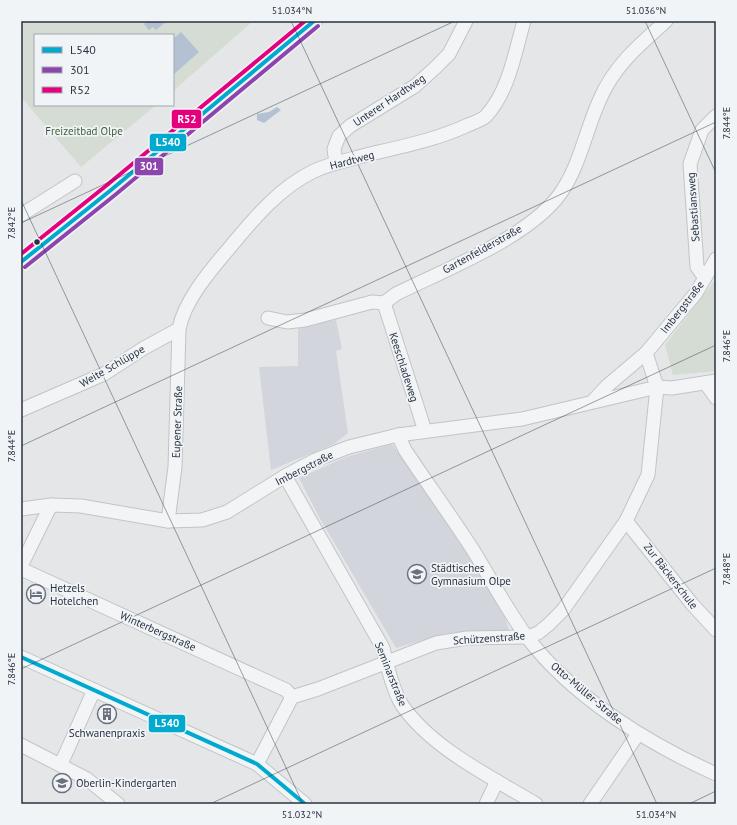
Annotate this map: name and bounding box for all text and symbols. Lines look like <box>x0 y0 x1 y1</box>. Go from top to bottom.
text: 51.034°N <box>272 4 312 17</box>
text: 51.036°N <box>626 4 666 17</box>
legend <box>34 34 174 106</box>
text: L540 <box>70 42 96 57</box>
text: 301 <box>70 62 90 77</box>
street label: Unterer Hardtweg <box>350 71 428 129</box>
text: R52 <box>70 82 90 97</box>
text: 7.844°E <box>720 107 733 139</box>
line badge: R52 <box>171 109 202 129</box>
text: R52 <box>177 112 197 126</box>
park label: Freizeitbad Olpe <box>45 124 123 138</box>
line badge: L540 <box>149 133 187 152</box>
text: L540 <box>156 135 180 149</box>
street label: Hardtweg <box>328 147 376 173</box>
line badge: 301 <box>134 157 164 176</box>
text: 301 <box>140 159 158 173</box>
street label: Sebastiansweg <box>684 172 702 242</box>
text: 7.842°E <box>5 207 18 239</box>
street label: Gartenfelderstraße <box>440 221 524 277</box>
unlabelled marker <box>32 237 42 247</box>
street label: Imbergstraße <box>657 278 707 336</box>
street label: Keeschladeweg <box>386 330 422 404</box>
text: 7.846°E <box>720 330 733 362</box>
street label: Weite Schlüppe <box>77 342 147 390</box>
street label: Eupener Straße <box>169 385 185 458</box>
text: 7.844°E <box>5 430 18 462</box>
street label: Imbergstraße <box>273 447 336 489</box>
street label: Zur Bäckerschule <box>641 540 701 612</box>
text: 7.848°E <box>720 553 733 585</box>
place label: Städtisches Gymnasium Olpe <box>431 561 511 588</box>
school or university icon: Städtisches Gymnasium Olpe <box>406 563 428 585</box>
place label: Hetzels Hotelchen <box>50 581 98 608</box>
hotel icon: Hetzels Hotelchen <box>25 583 47 605</box>
street label: Winterbergstraße <box>118 608 199 654</box>
street label: Schützenstraße <box>452 628 526 648</box>
street label: Seminarstraße <box>372 640 410 709</box>
text: 7.846°E <box>5 653 18 685</box>
street label: Otto-Müller-Straße <box>548 659 626 728</box>
building icon: Schwanenpraxis <box>96 703 118 725</box>
line badge: L540 <box>148 714 186 733</box>
text: L540 <box>155 716 179 730</box>
place label: Schwanenpraxis <box>69 726 146 740</box>
school or university icon: Oberlin-Kindergarten <box>51 772 73 794</box>
place label: Oberlin-Kindergarten <box>76 776 177 790</box>
text: 51.032°N <box>282 808 322 821</box>
text: 51.034°N <box>636 808 676 821</box>

